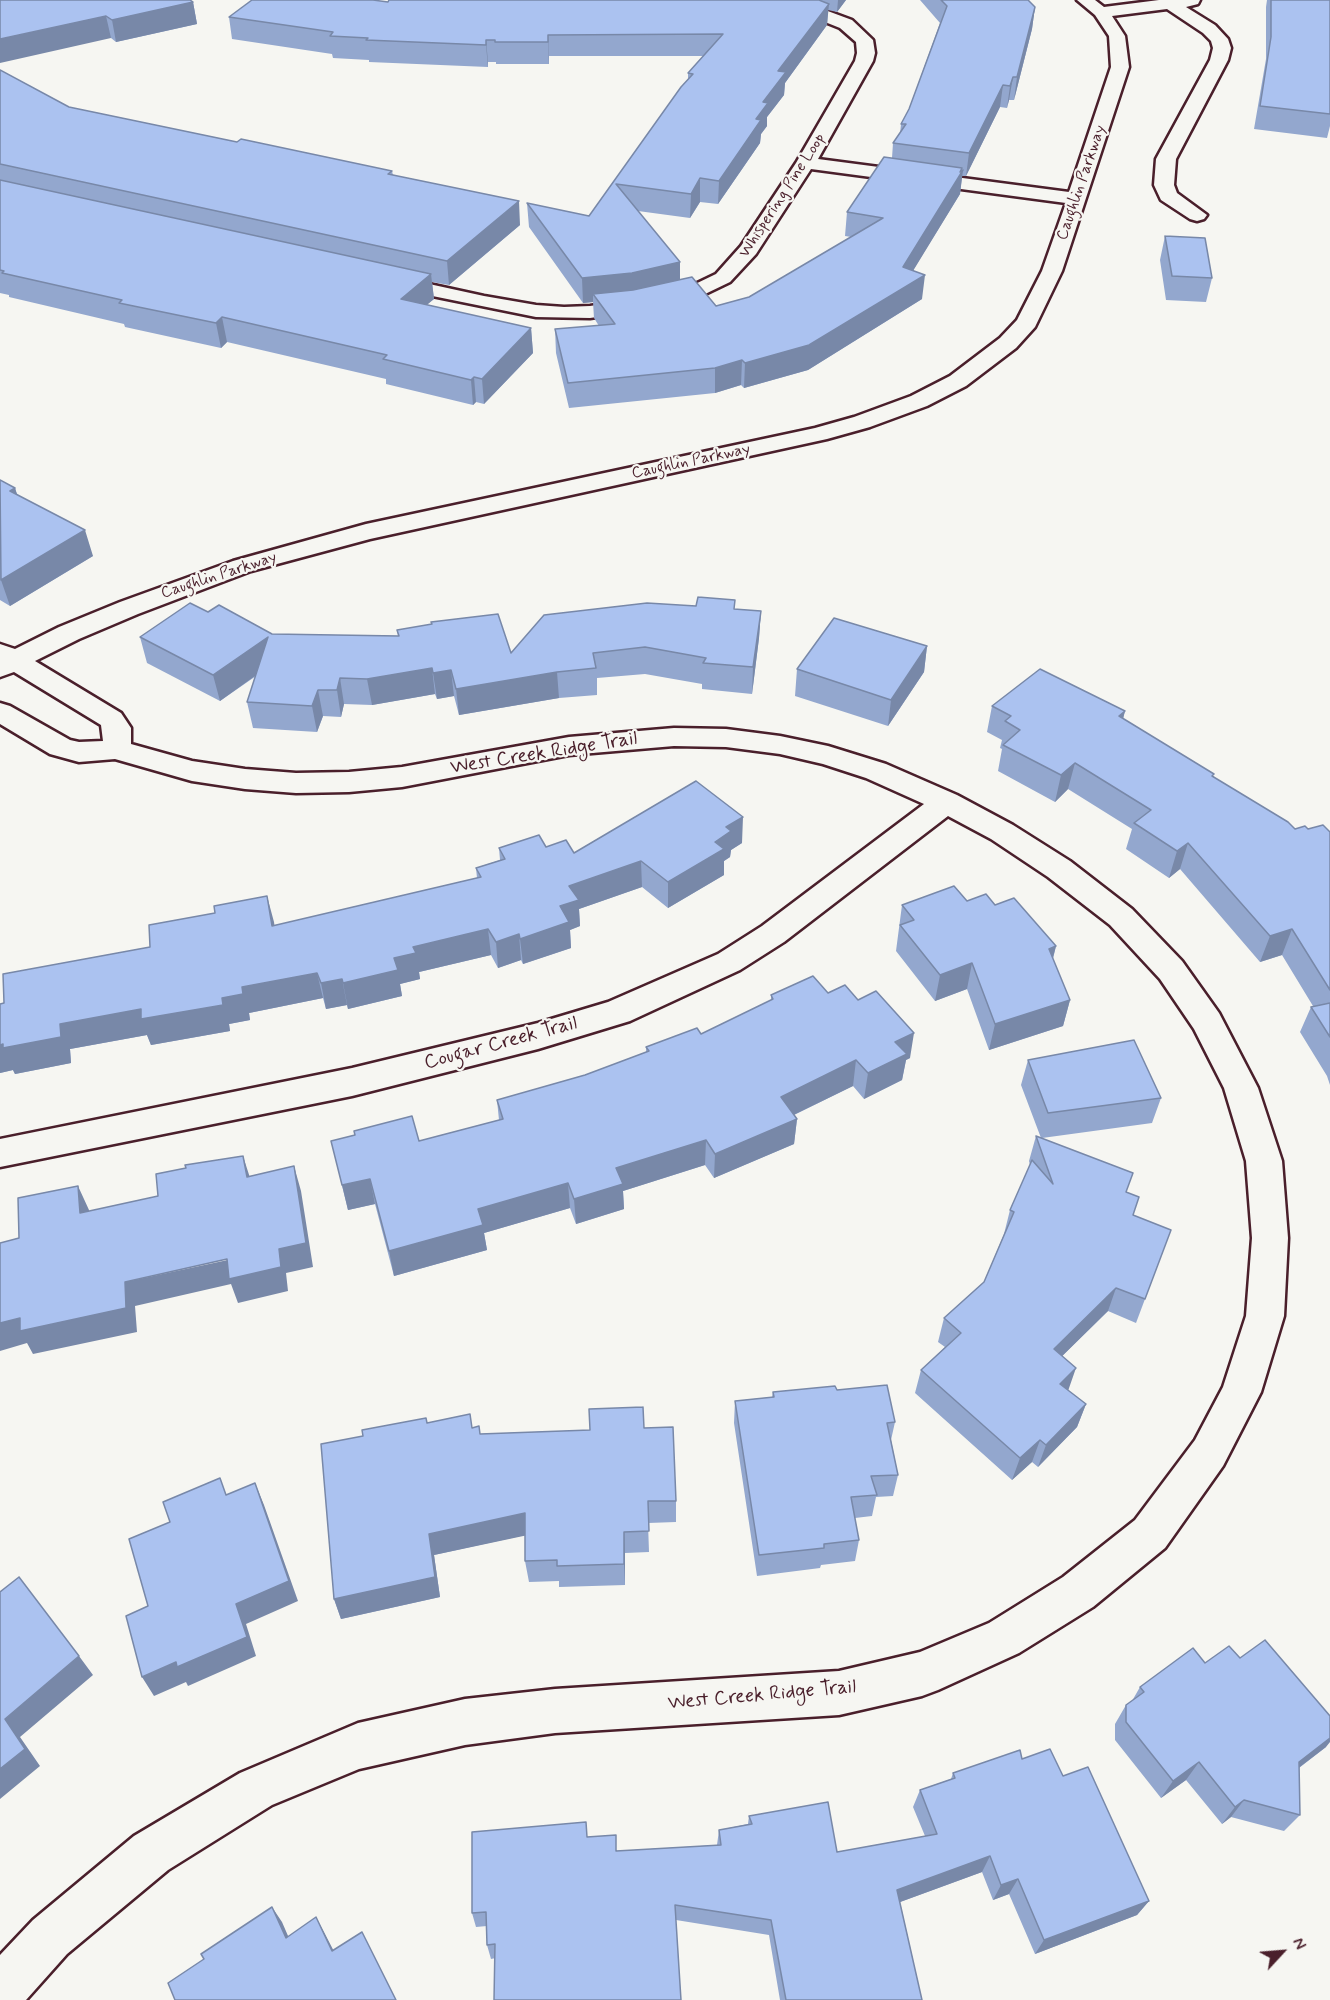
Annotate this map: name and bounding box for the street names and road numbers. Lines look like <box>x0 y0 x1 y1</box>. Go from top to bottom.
street label: Caughlin Parkway <box>1053 123 1111 243</box>
street label: Whispering Pine Loop <box>736 130 830 262</box>
street label: Caughlin Parkway <box>630 440 752 484</box>
street label: Caughlin Parkway <box>159 548 279 604</box>
street label: West Creek Ridge Trail <box>449 727 639 781</box>
street label: Cougar Creek Trail <box>422 1012 580 1076</box>
street label: West Creek Ridge Trail <box>667 1676 857 1716</box>

